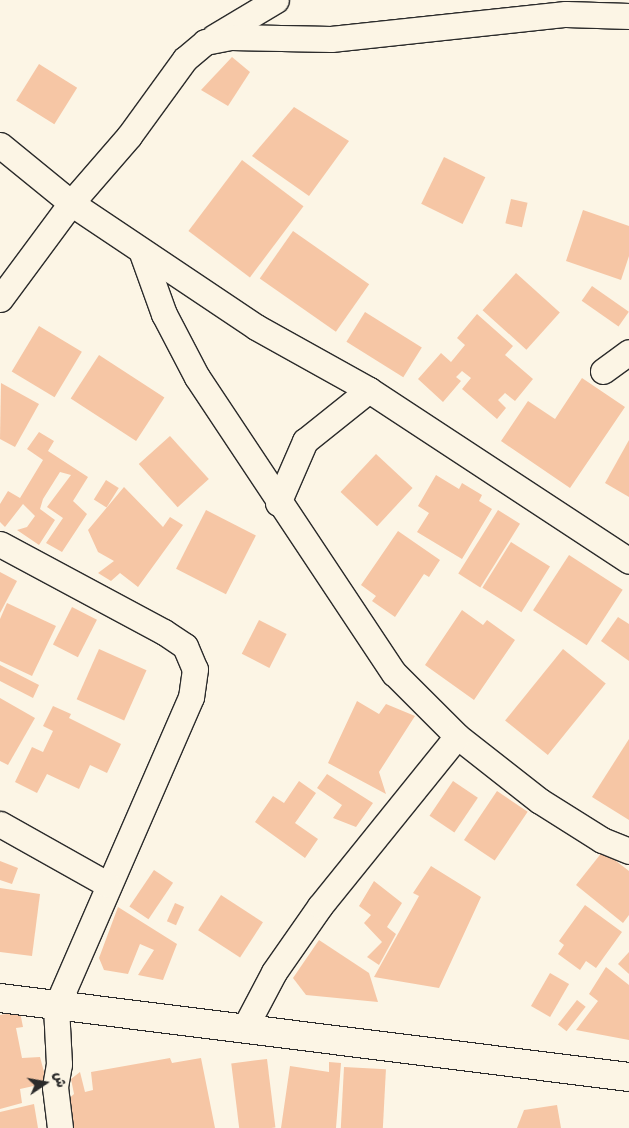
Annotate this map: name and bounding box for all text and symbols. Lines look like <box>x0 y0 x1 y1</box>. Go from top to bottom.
north arrow <box>20 1058 70 1108</box>
text: ش <box>47 1070 72 1090</box>

